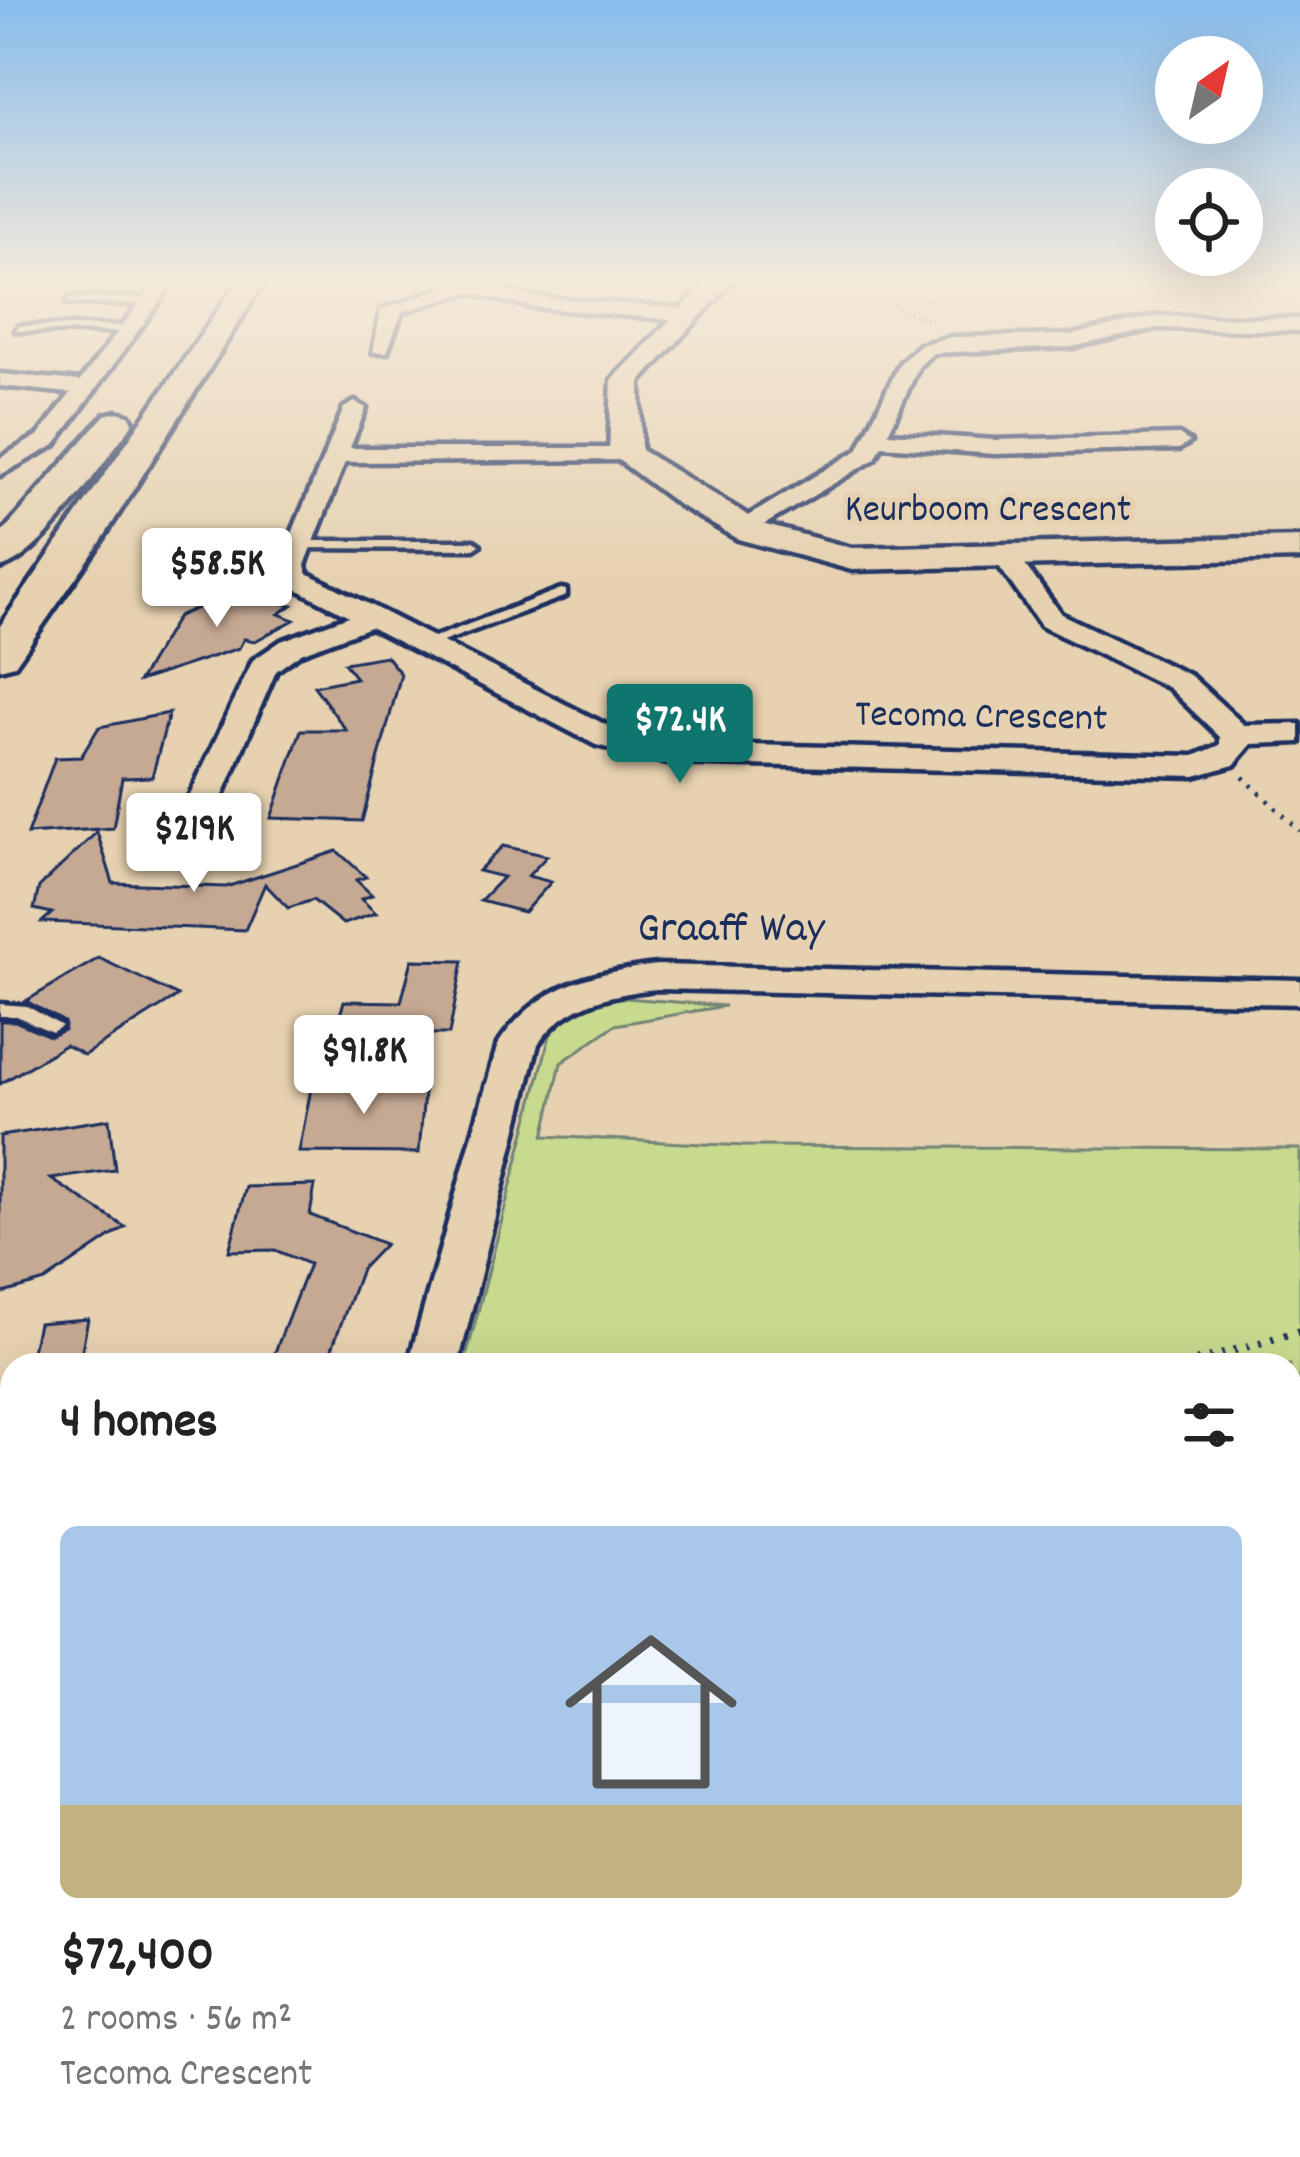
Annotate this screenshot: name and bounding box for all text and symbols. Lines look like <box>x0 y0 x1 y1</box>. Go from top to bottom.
north arrow <box>1155 36 1263 144</box>
map controls <box>1155 36 1263 276</box>
button: locate <box>1155 168 1263 276</box>
street label: Keurboom Crescent <box>845 485 1131 540</box>
pin: $58.5K <box>119 528 315 630</box>
text: $58.5K <box>169 539 265 594</box>
pin: $72.4K <box>582 684 778 786</box>
street label: Tecoma Crescent <box>854 689 1108 749</box>
text: $72.4K <box>634 695 726 750</box>
pin: $219K <box>110 793 278 895</box>
text: $219K <box>153 804 235 859</box>
street label: Graaff Way <box>637 899 826 963</box>
pin: $91.8K <box>266 1015 462 1117</box>
text: $91.8K <box>321 1026 407 1081</box>
text: 4 homes <box>60 1389 218 1461</box>
icon: filters <box>1176 1392 1242 1458</box>
icon: home <box>543 1604 759 1820</box>
text: $72,400 <box>60 1922 214 1994</box>
text: 2 rooms · 56 m² <box>60 1994 292 2049</box>
text: Tecoma Crescent <box>60 2049 312 2104</box>

